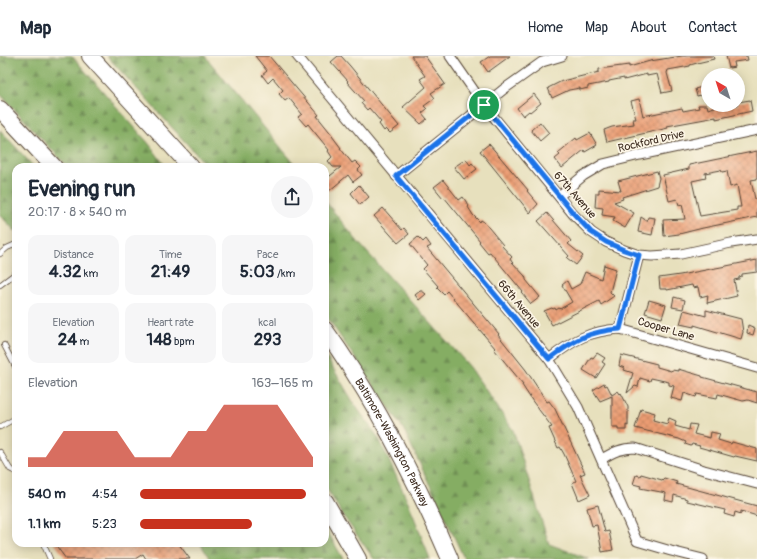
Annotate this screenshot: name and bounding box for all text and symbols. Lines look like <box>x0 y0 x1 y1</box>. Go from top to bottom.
text: Map <box>20 16 51 40</box>
text: Home <box>528 19 563 36</box>
text: Map <box>585 19 608 36</box>
text: About <box>630 19 666 36</box>
text: Contact <box>688 19 737 36</box>
north arrow <box>701 68 745 112</box>
map controls <box>701 68 745 112</box>
pin <box>467 88 501 122</box>
icon: arrive <box>473 94 495 116</box>
street label: Rockford Drive <box>617 127 686 155</box>
street label: 67th Avenue <box>551 169 599 222</box>
text: Evening run <box>28 175 136 203</box>
button: share <box>271 176 313 218</box>
text: 20:17 · 8 × 540 m <box>28 204 127 220</box>
text: Distance <box>53 248 94 261</box>
text: Time <box>159 248 182 261</box>
text: Pace <box>257 248 278 261</box>
text: 4.32 <box>49 261 81 282</box>
text: 21:49 <box>151 261 190 282</box>
text: 5:03 <box>240 261 275 282</box>
text: km <box>81 267 98 280</box>
text: /km <box>275 267 295 280</box>
street label: 66th Avenue <box>495 277 543 331</box>
street label: Cooper Lane <box>636 315 696 343</box>
text: Elevation <box>53 316 94 329</box>
text: Heart rate <box>147 316 194 329</box>
text: kcal <box>259 316 276 329</box>
text: 24 <box>58 329 77 350</box>
text: 148 <box>147 329 172 350</box>
text: 293 <box>254 329 281 350</box>
text: m <box>77 335 89 348</box>
text: bpm <box>172 335 194 348</box>
text: Elevation <box>28 375 78 391</box>
text: 163–165 m <box>251 375 313 391</box>
street label: Baltimore-Washington Parkway <box>352 376 432 509</box>
text: 540 m <box>28 486 66 502</box>
text: 4:54 <box>92 486 118 502</box>
text: 1.1 km <box>28 516 61 532</box>
text: 5:23 <box>92 516 117 532</box>

